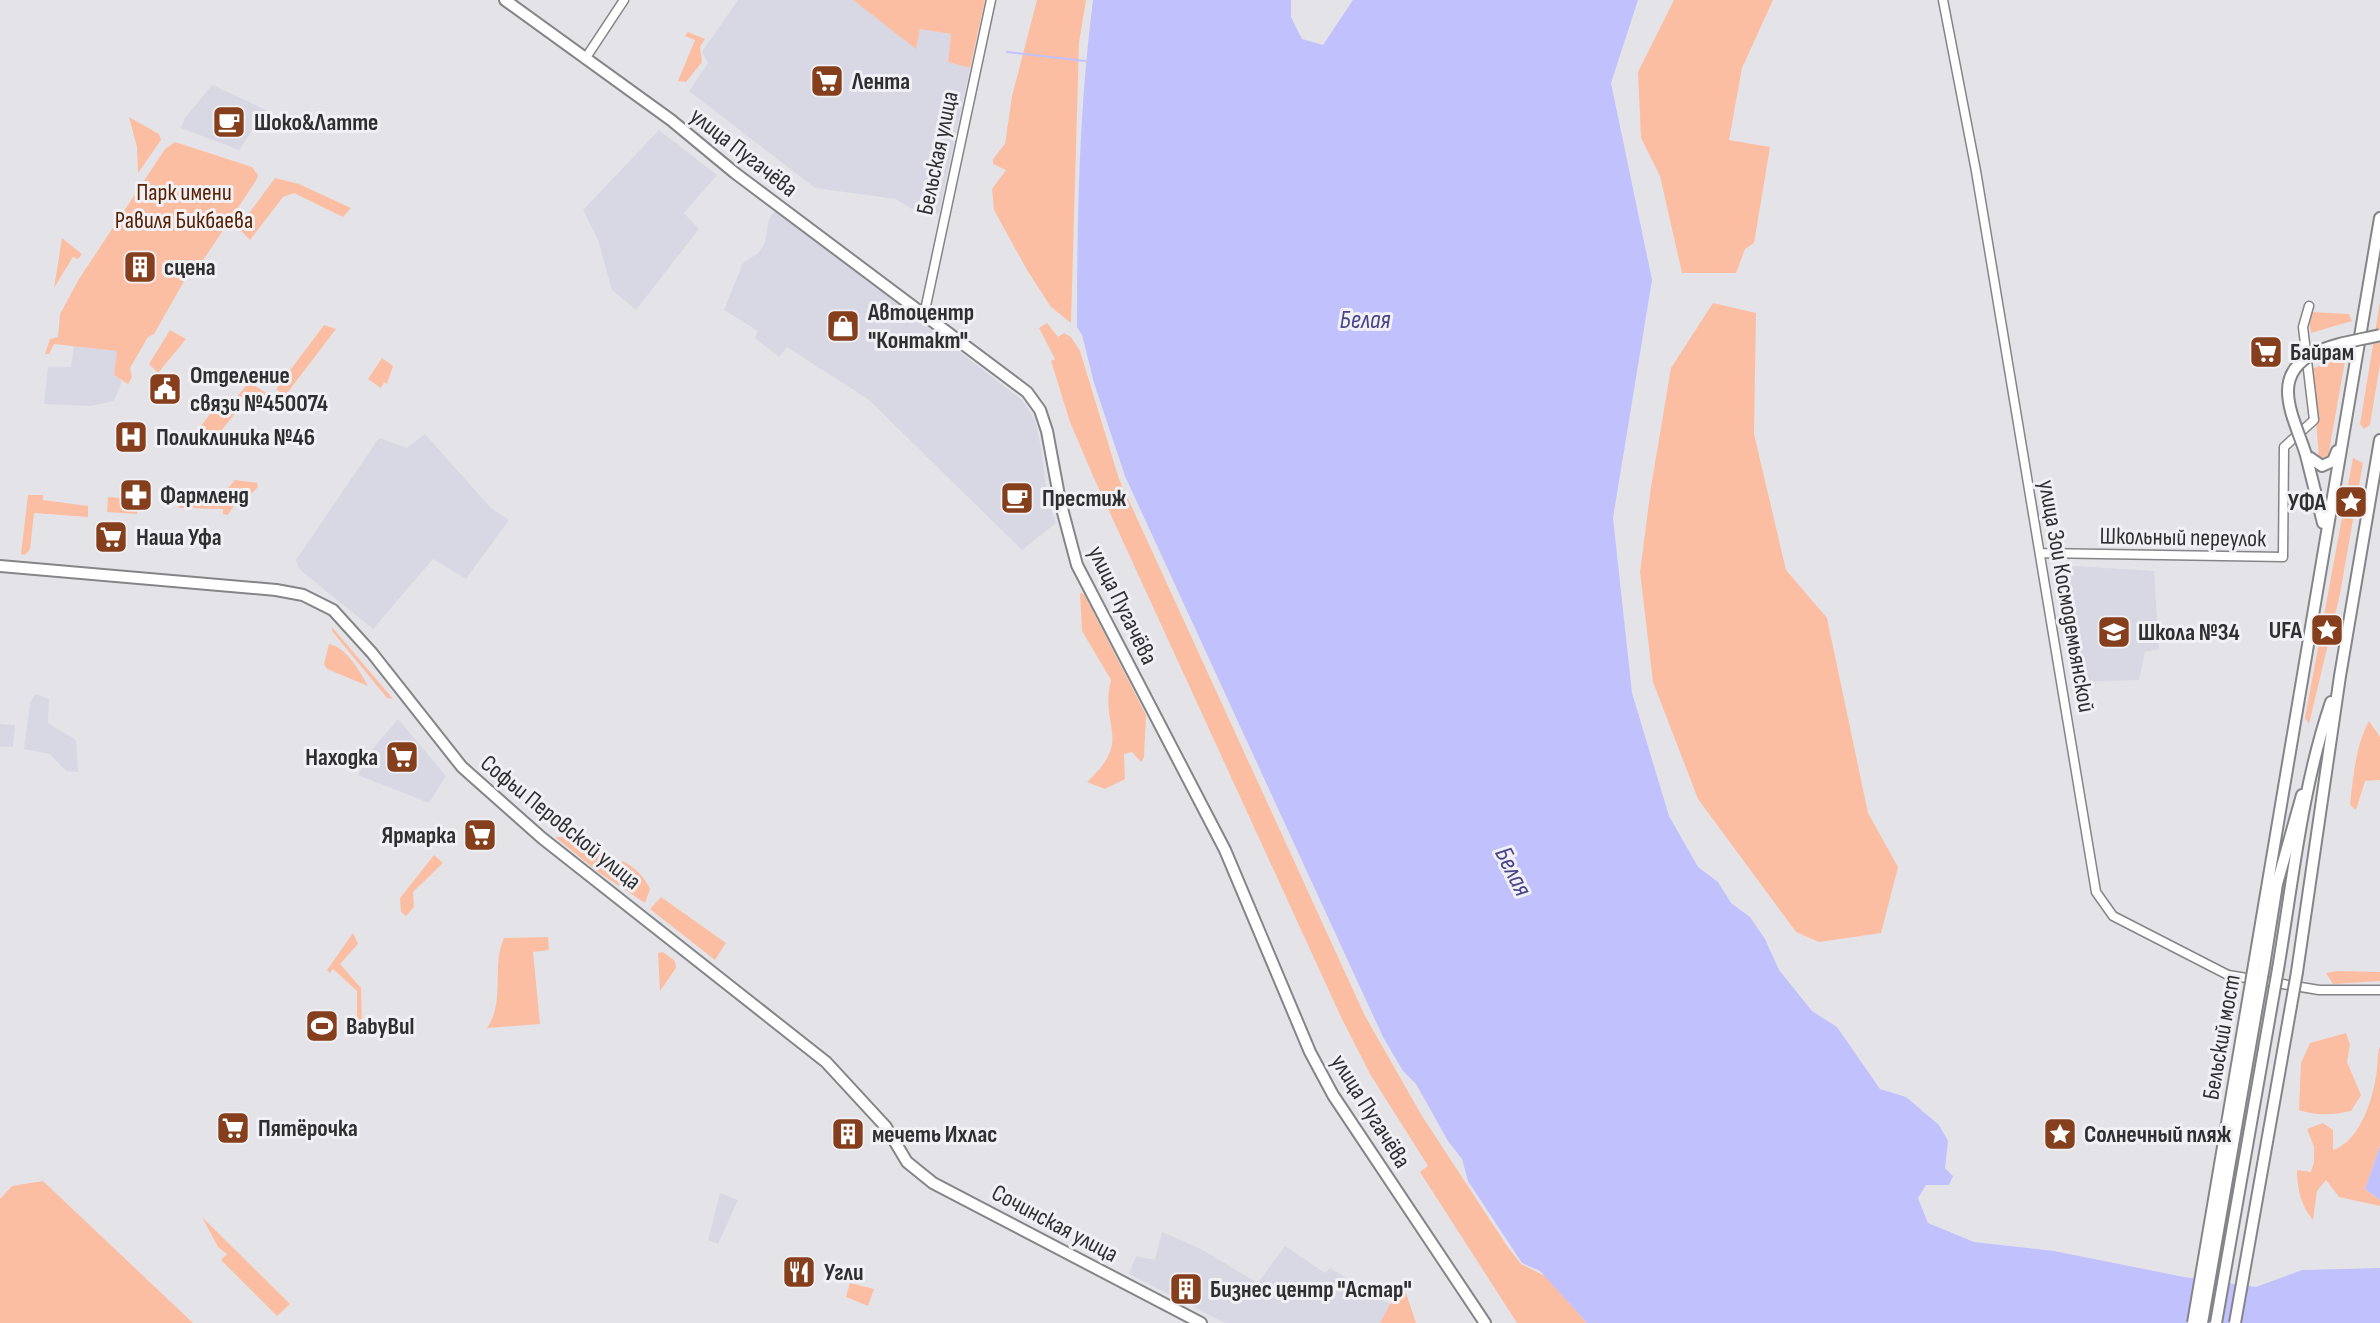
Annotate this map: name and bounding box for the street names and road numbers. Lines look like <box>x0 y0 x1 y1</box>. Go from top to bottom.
street label: Бельская улица <box>910 89 965 217</box>
street label: улица Пугачёва <box>684 101 803 203</box>
street label: улица Зои Космодемьянской <box>2032 478 2101 714</box>
street label: Школьный переулок <box>2099 522 2267 553</box>
street label: улица Пугачёва <box>1081 541 1164 669</box>
street label: Софьи Перовской улица <box>475 749 647 896</box>
street label: Бельский мост <box>2196 972 2247 1102</box>
street label: улица Пугачёва <box>1324 1049 1417 1173</box>
street label: Сочинская улица <box>987 1178 1123 1269</box>

